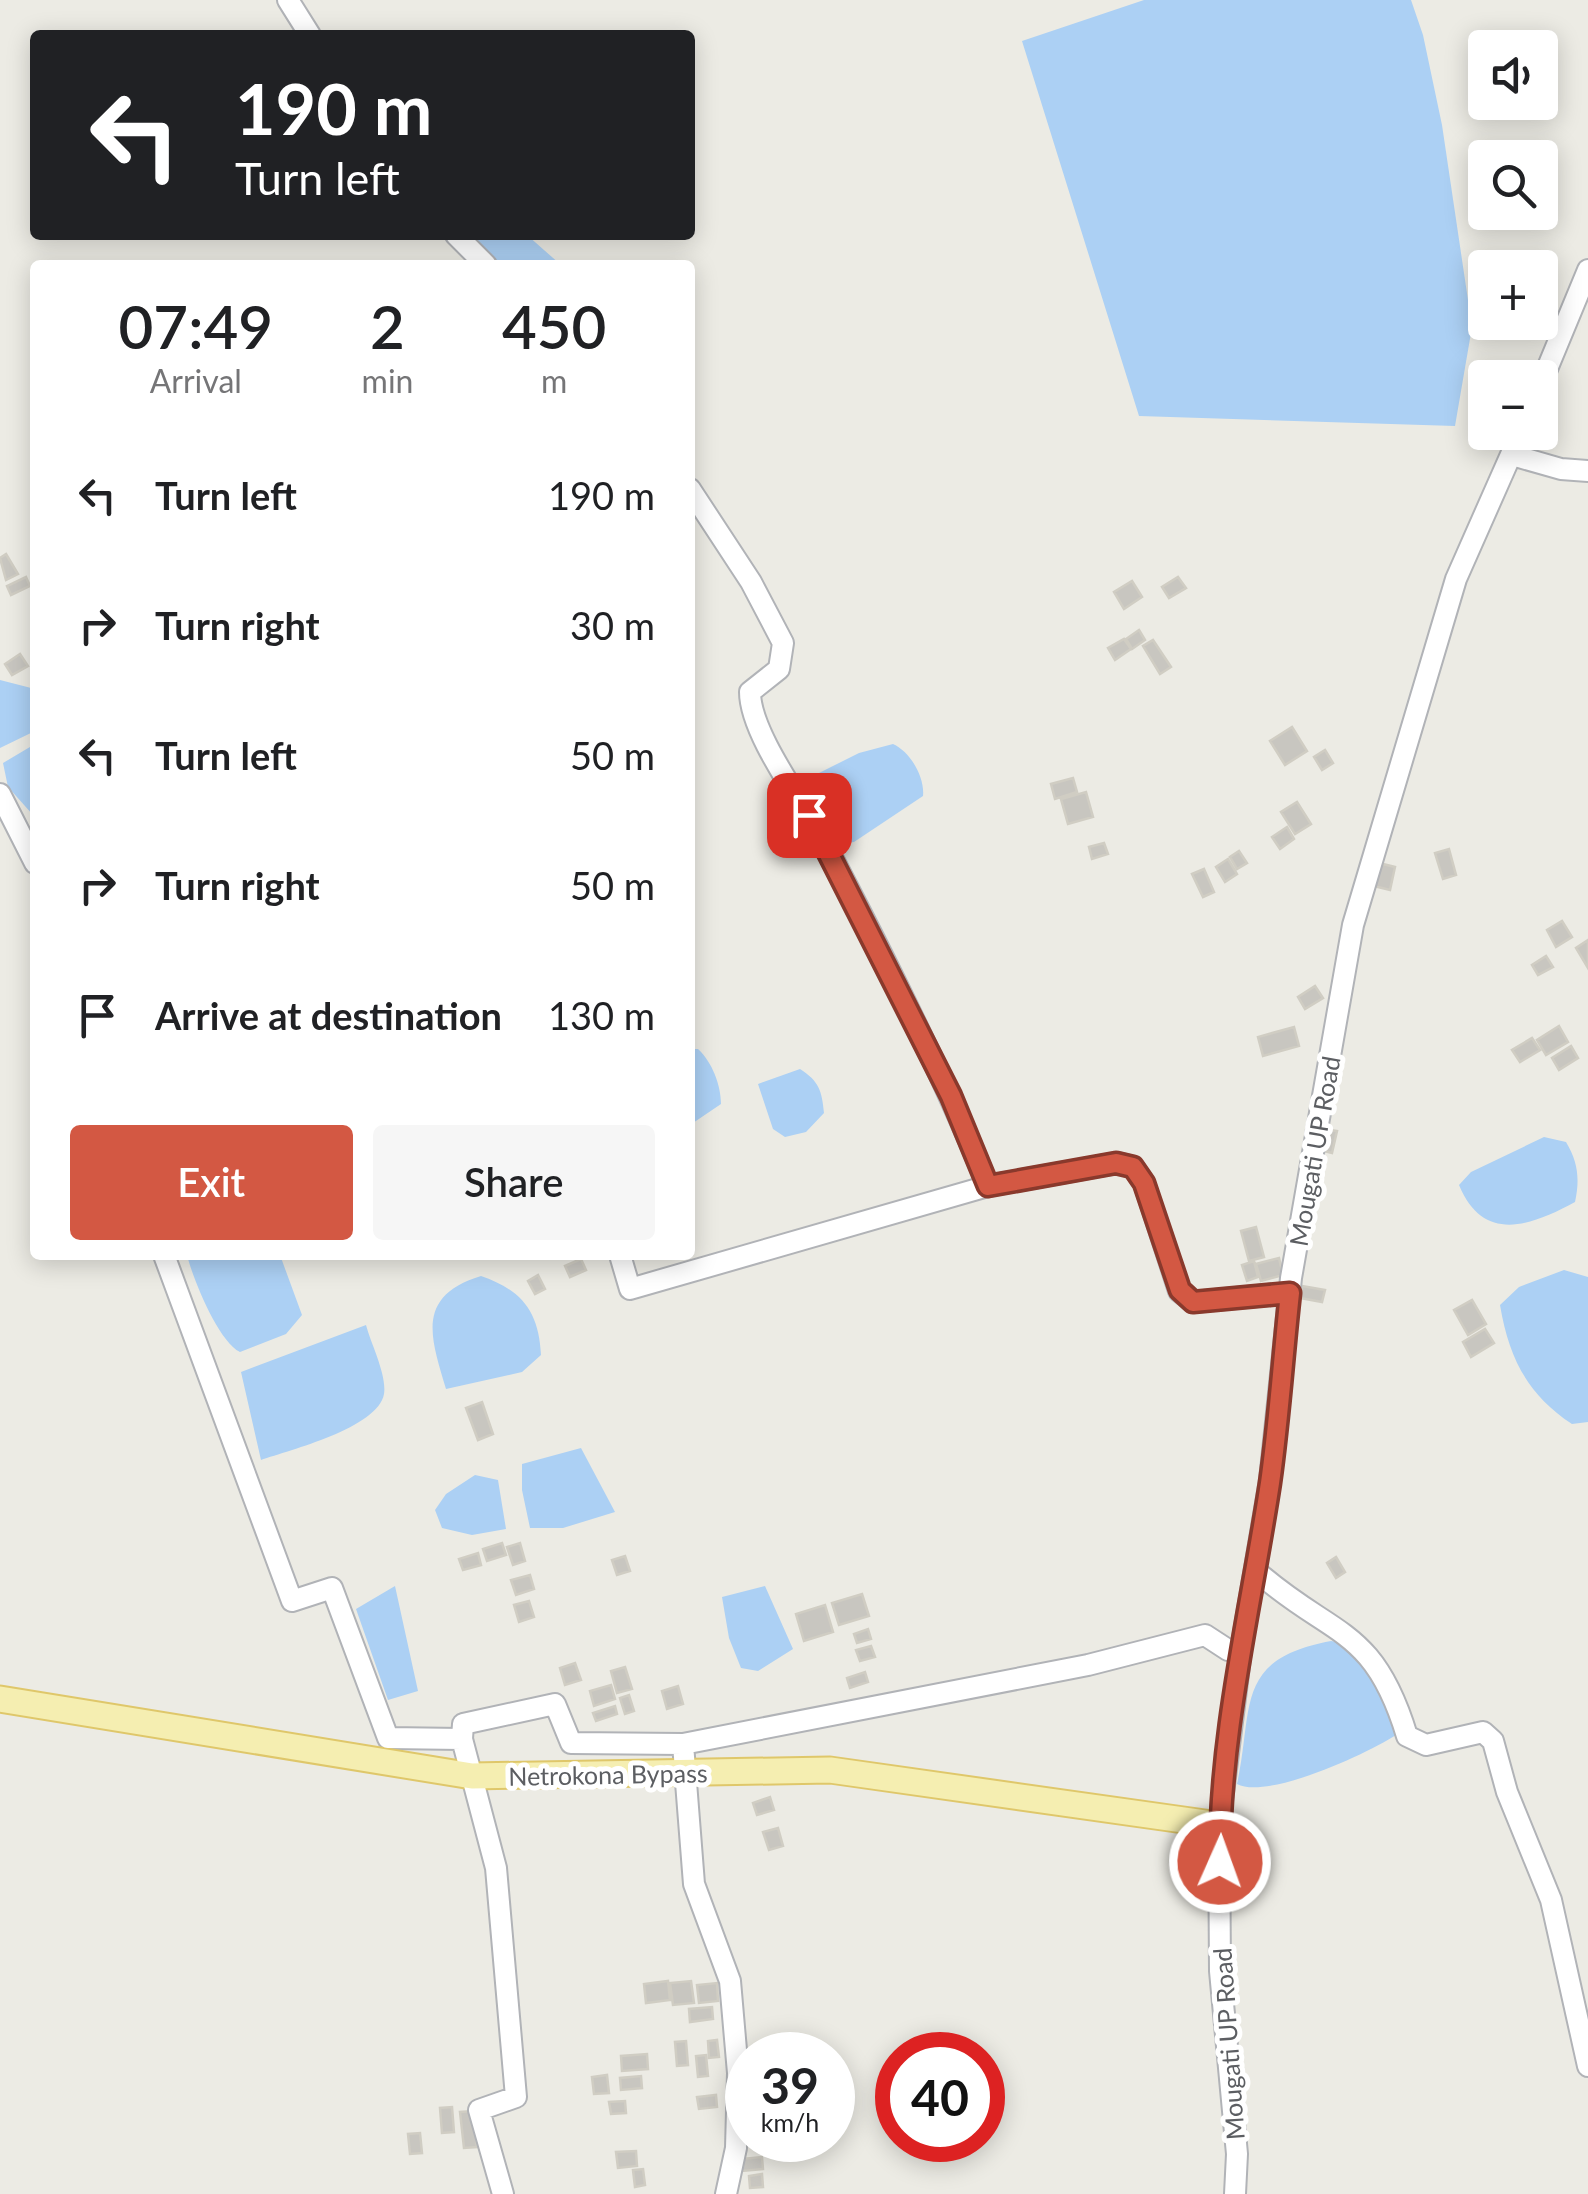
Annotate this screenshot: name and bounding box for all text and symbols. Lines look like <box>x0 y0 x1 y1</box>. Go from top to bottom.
map controls <box>1468 30 1558 450</box>
button: sound <box>1468 30 1558 120</box>
text: 190 m <box>235 66 432 150</box>
icon: left <box>70 70 200 200</box>
button: search <box>1468 140 1558 230</box>
text: Turn left <box>235 151 400 205</box>
button: + <box>1468 250 1558 340</box>
text: 07:49 <box>119 290 273 362</box>
text: 2 <box>370 290 405 362</box>
text: 450 <box>502 290 606 362</box>
button: − <box>1468 360 1558 450</box>
text: Arrival <box>150 361 242 400</box>
text: min <box>362 361 413 400</box>
text: m <box>541 361 567 400</box>
icon: left <box>70 468 125 523</box>
text: Turn left <box>155 472 297 518</box>
text: 190 m <box>548 472 655 518</box>
icon: right <box>70 598 125 653</box>
text: Turn right <box>155 602 320 648</box>
text: 30 m <box>570 602 655 648</box>
icon: left <box>70 728 125 783</box>
text: Turn left <box>155 732 297 778</box>
text: 50 m <box>570 732 655 778</box>
pin <box>767 773 852 858</box>
icon: arrive <box>782 788 837 843</box>
icon: right <box>70 858 125 913</box>
text: Turn right <box>155 862 320 908</box>
text: 50 m <box>570 862 655 908</box>
icon: arrive <box>70 988 125 1043</box>
text: Arrive at destination <box>155 992 502 1038</box>
text: 130 m <box>548 992 655 1038</box>
street label: Mougati UP Road <box>1283 1054 1345 1248</box>
button: Exit <box>70 1125 353 1240</box>
button: Share <box>373 1125 655 1240</box>
street label: Netrokona Bypass <box>508 1757 708 1791</box>
position arrow <box>1168 1810 1272 1914</box>
street label: Mougati UP Road <box>1206 1947 1250 2141</box>
speed limit sign: 40 <box>875 2032 1005 2162</box>
text: 39 <box>761 2055 819 2115</box>
text: km/h <box>761 2107 819 2137</box>

